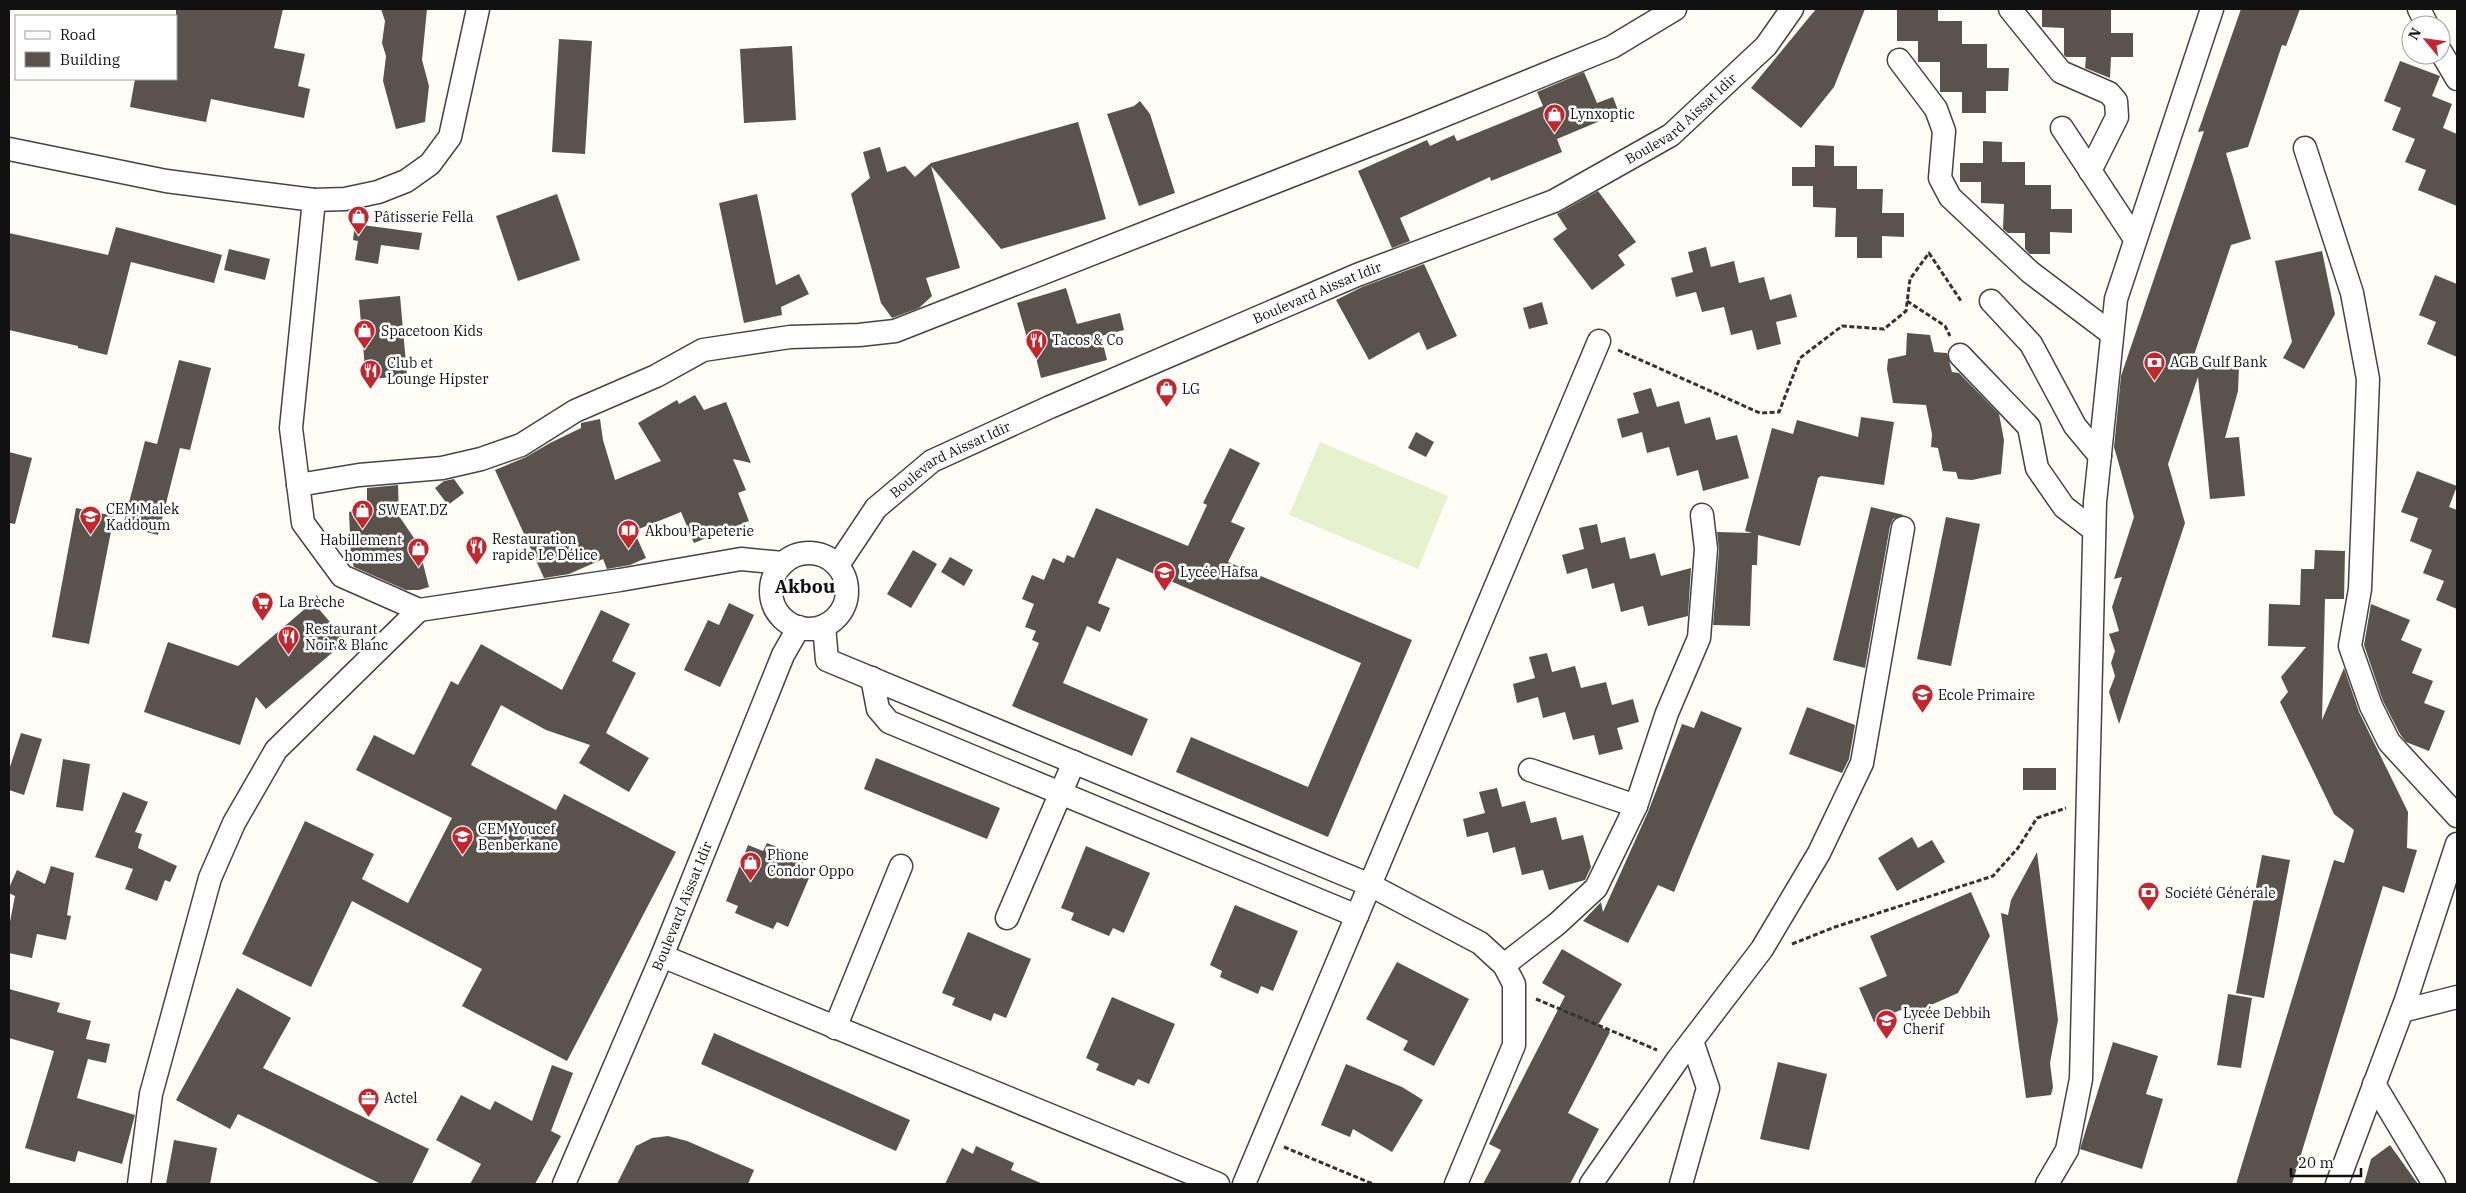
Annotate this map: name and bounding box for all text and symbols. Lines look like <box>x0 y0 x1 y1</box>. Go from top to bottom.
legend <box>15 15 178 80</box>
north arrow <box>2401 15 2451 65</box>
text: N <box>2404 24 2425 43</box>
text: Road <box>60 25 96 44</box>
text: Building <box>60 50 120 69</box>
street label: Boulevard Aissat Idir <box>1622 69 1741 168</box>
shop icon: Lynxoptic <box>1542 102 1566 133</box>
place label: Lynxoptic <box>1570 105 1635 123</box>
shop icon: Pâtisserie Fella <box>346 205 370 236</box>
place label: Pâtisserie Fella <box>374 208 474 226</box>
street label: Boulevard Aissat Idir <box>1250 257 1385 328</box>
shop icon: Spacetoon Kids <box>353 319 377 350</box>
place label: Spacetoon Kids <box>381 322 483 340</box>
restaurant icon: Tacos & Co <box>1024 328 1048 359</box>
place label: Tacos & Co <box>1052 331 1123 349</box>
bank icon: AGB Gulf Bank <box>2142 350 2166 381</box>
place label: AGB Gulf Bank <box>2170 353 2268 371</box>
place label: Club et Lounge Hipster <box>387 354 489 388</box>
restaurant icon: Club et Lounge Hipster <box>359 359 383 390</box>
shop icon: LG <box>1154 377 1178 408</box>
place label: LG <box>1182 380 1200 398</box>
street label: Boulevard Aissat Idir <box>886 417 1014 502</box>
shop icon: SWEAT.DZ <box>350 498 374 529</box>
place label: CEM Malek Kaddoum <box>106 500 180 534</box>
place label: SWEAT.DZ <box>378 501 448 519</box>
school or university icon: CEM Malek Kaddoum <box>78 505 102 536</box>
library icon: Akbou Papeterie <box>617 519 641 550</box>
place label: Akbou Papeterie <box>645 522 754 540</box>
place label: Restauration rapide Le Délice <box>492 530 598 564</box>
place label: Habillement hommes <box>320 531 402 565</box>
restaurant icon: Restauration rapide Le Délice <box>464 535 488 566</box>
shop icon: Habillement hommes <box>406 536 430 567</box>
school or university icon: Lycée Hafsa <box>1152 560 1176 591</box>
place label: Lycée Hafsa <box>1180 563 1259 581</box>
district label: Akbou <box>775 574 835 598</box>
supermarket icon: La Brèche <box>251 590 275 621</box>
place label: La Brèche <box>279 593 345 611</box>
place label: Restaurant Noir & Blanc <box>305 620 388 654</box>
restaurant icon: Restaurant Noir & Blanc <box>277 625 301 656</box>
school or university icon: Ecole Primaire <box>1910 683 1934 714</box>
place label: Ecole Primaire <box>1938 686 2035 704</box>
place label: CEM Youcef Benberkane <box>478 820 558 854</box>
school or university icon: CEM Youcef Benberkane <box>450 825 474 856</box>
street label: Boulevard Aïssat Idir <box>648 838 716 973</box>
place label: Phone Condor Oppo <box>767 846 854 880</box>
shop icon: Phone Condor Oppo <box>739 851 763 882</box>
bank icon: Société Générale <box>2137 881 2161 912</box>
place label: Société Générale <box>2165 884 2276 902</box>
place label: Lycée Debbih Cherif <box>1903 1004 1991 1038</box>
school or university icon: Lycée Debbih Cherif <box>1875 1009 1899 1040</box>
office icon: Actel <box>356 1086 380 1117</box>
place label: Actel <box>384 1089 417 1107</box>
scale bar <box>2291 1146 2361 1178</box>
text: 20 m <box>2298 1153 2334 1172</box>

